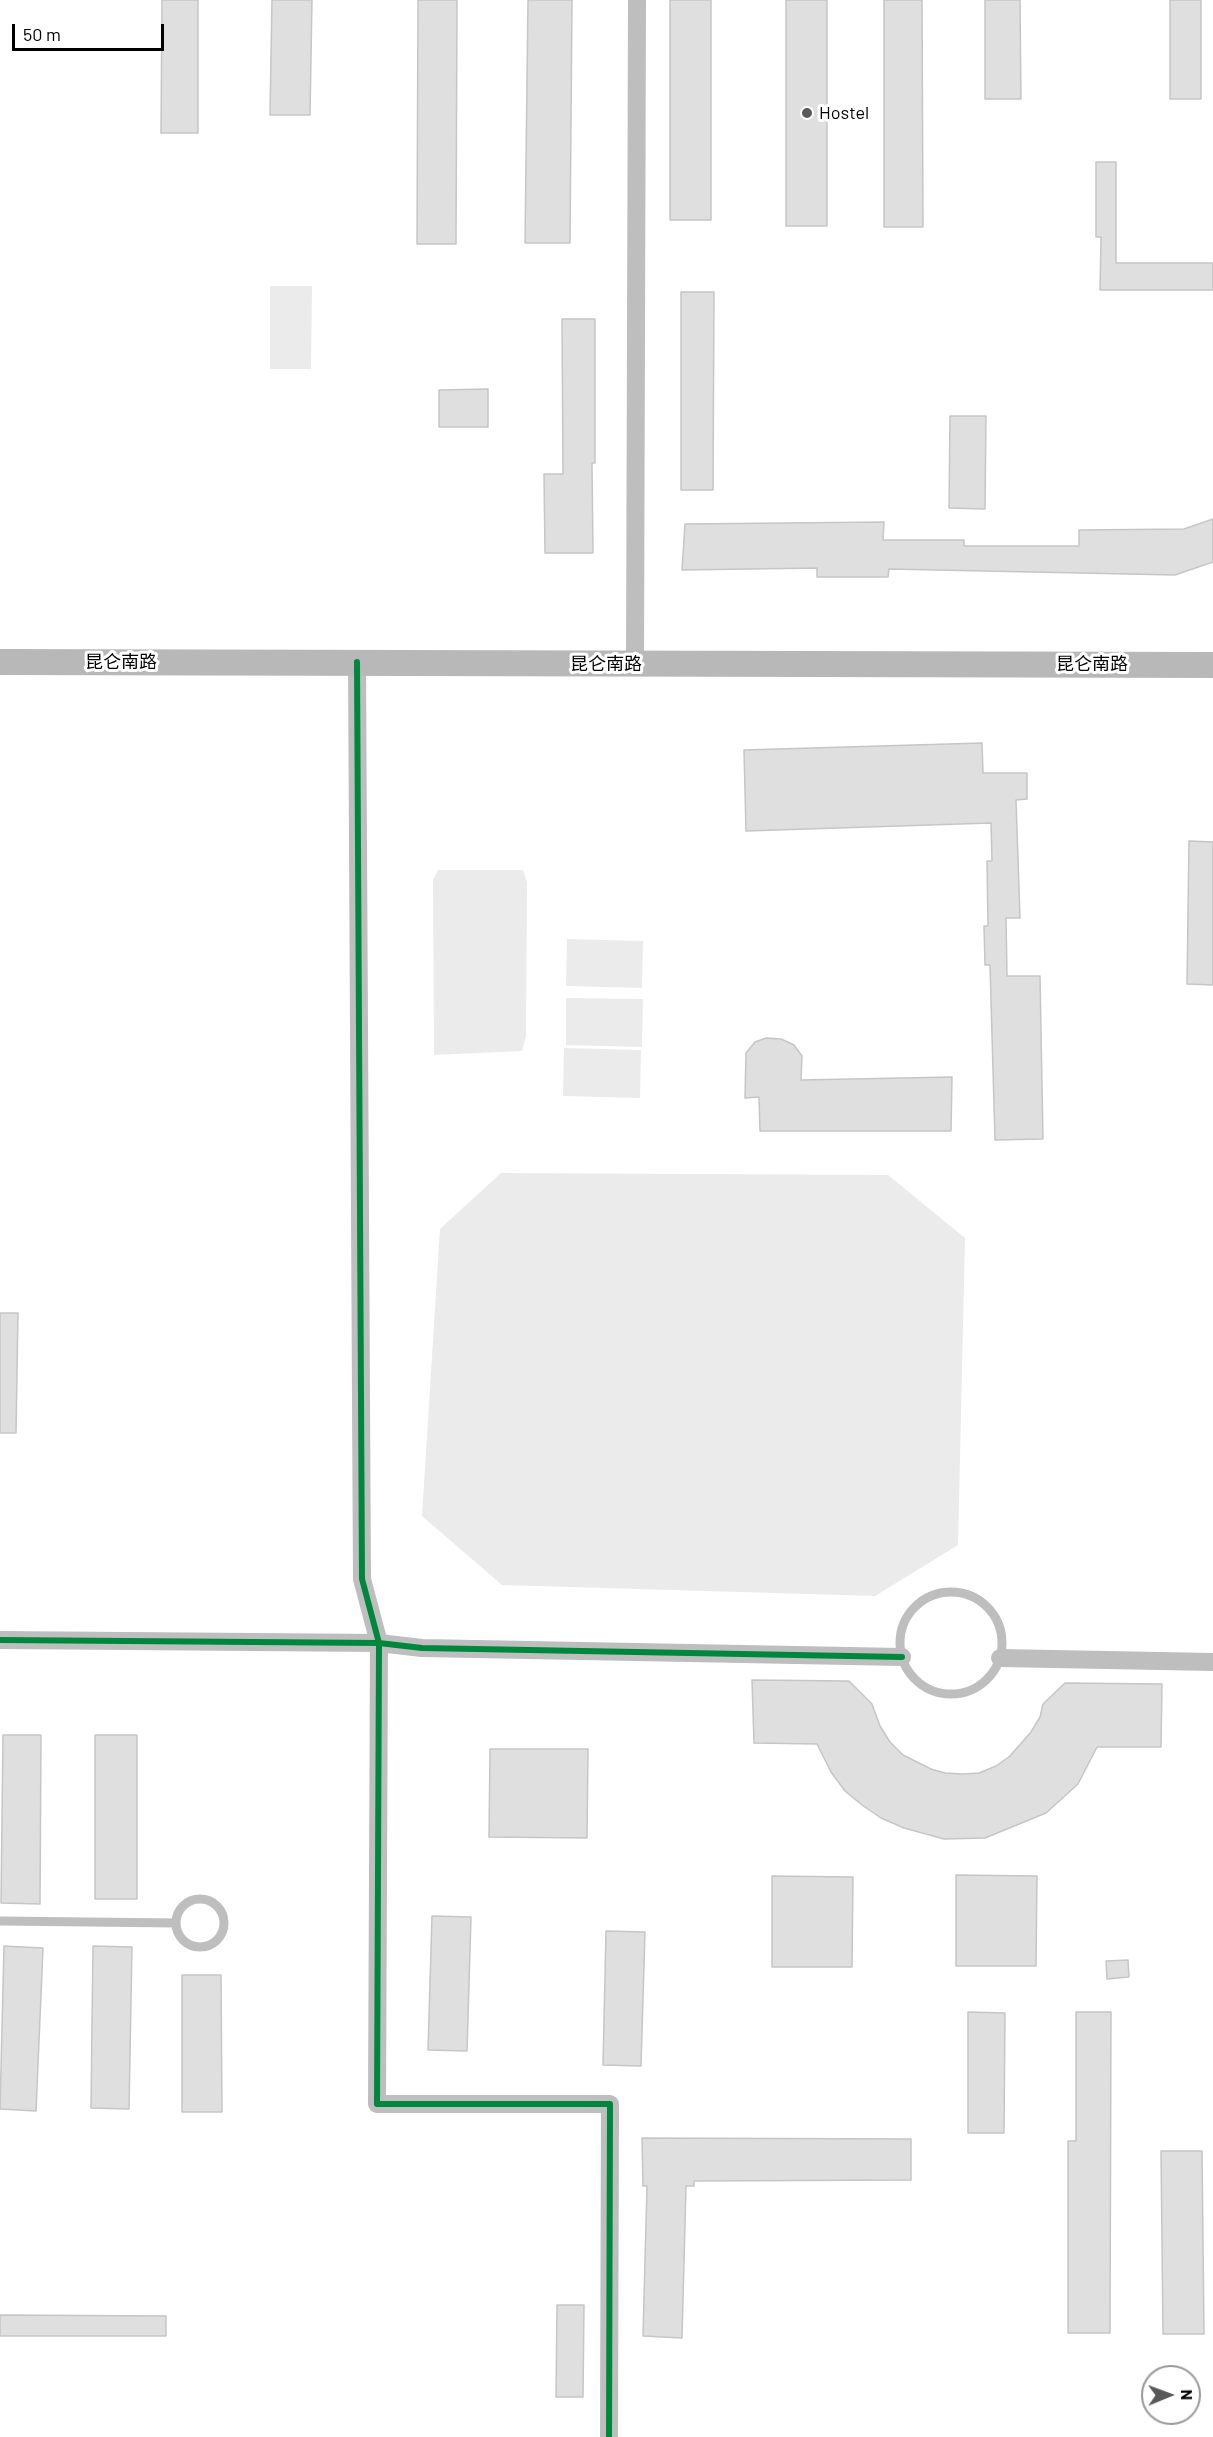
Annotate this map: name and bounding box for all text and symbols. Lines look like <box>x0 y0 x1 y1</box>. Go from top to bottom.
scale bar <box>15 12 166 50</box>
text: 50 m <box>23 23 61 45</box>
place label: Hostel <box>819 102 869 124</box>
marker: Hostel <box>800 106 814 120</box>
street label: 昆仑南路 <box>85 651 157 673</box>
street label: 昆仑南路 <box>570 653 642 675</box>
street label: 昆仑南路 <box>1056 653 1128 675</box>
north arrow <box>1141 2365 1201 2425</box>
text: N <box>1178 2389 1197 2400</box>

